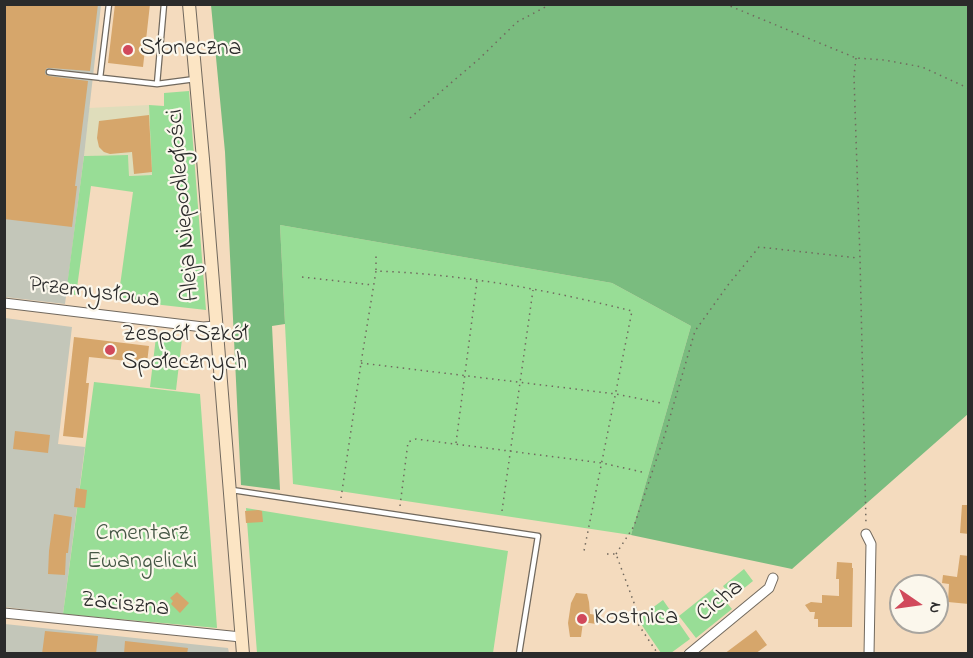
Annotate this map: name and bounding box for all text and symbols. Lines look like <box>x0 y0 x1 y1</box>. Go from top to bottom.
place label: Słoneczna <box>140 36 241 64</box>
marker: Słoneczna <box>121 43 135 57</box>
street label: Aleja Niepodległości <box>162 107 208 303</box>
street label: Przemysłowa <box>27 272 161 316</box>
place label: Zespół Szkół Społecznych <box>122 322 248 378</box>
marker: Zespół Szkół Społecznych <box>103 343 117 357</box>
park label: Cmentarz Ewangelicki <box>87 521 197 577</box>
street label: Cicha <box>692 574 750 630</box>
north arrow <box>889 574 949 634</box>
street label: Zaciszna <box>79 587 171 625</box>
text: N <box>922 600 947 616</box>
place label: Kostnica <box>594 605 678 633</box>
marker: Kostnica <box>575 612 589 626</box>

